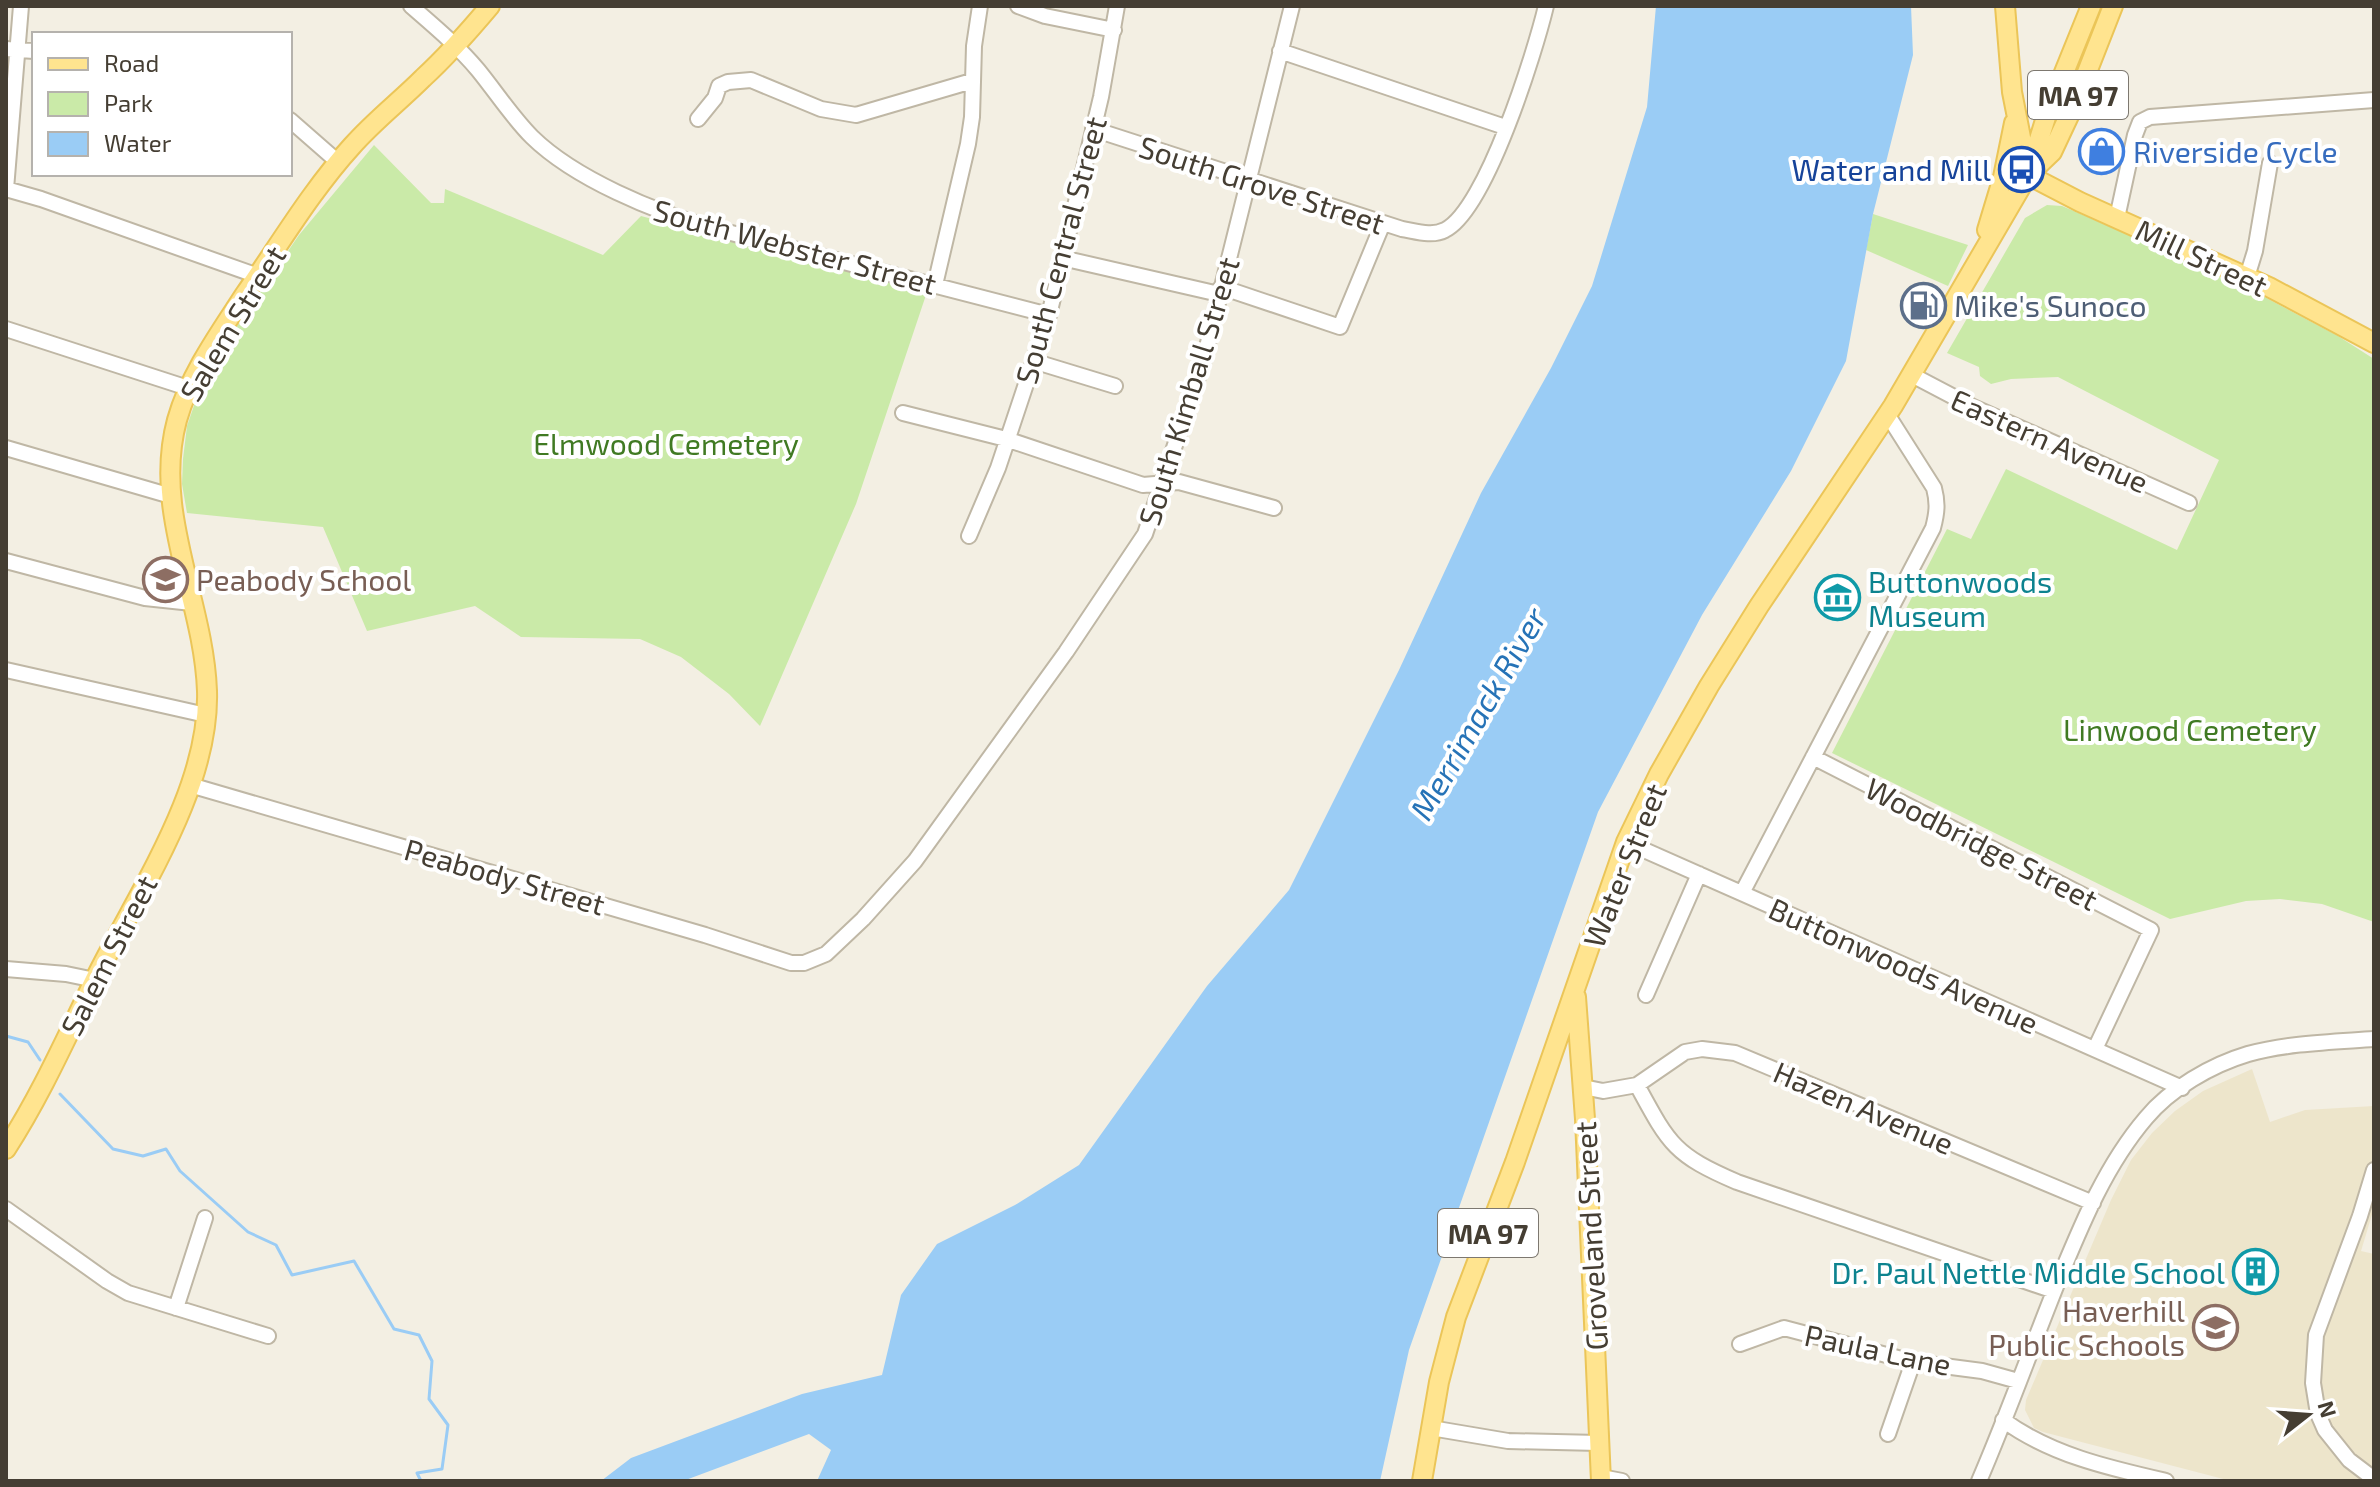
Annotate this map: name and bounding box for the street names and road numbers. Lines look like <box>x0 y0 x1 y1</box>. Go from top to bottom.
road number: MA 97 <box>2028 71 2128 119</box>
street label: South Central Street <box>1007 112 1113 388</box>
street label: South Grove Street <box>1135 127 1389 241</box>
street label: South Webster Street <box>650 191 940 301</box>
street label: Mill Street <box>2131 211 2273 303</box>
street label: Salem Street <box>172 239 292 407</box>
street label: South Kimball Street <box>1130 252 1246 530</box>
street label: Eastern Avenue <box>1946 380 2154 500</box>
street label: Woodbridge Street <box>1860 769 2104 917</box>
street label: Water Street <box>1575 778 1673 952</box>
street label: Peabody Street <box>401 830 609 922</box>
street label: Salem Street <box>52 869 164 1041</box>
street label: Buttonwoods Avenue <box>1764 889 2044 1041</box>
street label: Hazen Avenue <box>1769 1053 1959 1161</box>
street label: Groveland Street <box>1566 1121 1614 1351</box>
road number: MA 97 <box>1438 1209 1538 1257</box>
street label: Paula Lane <box>1802 1316 1954 1382</box>

